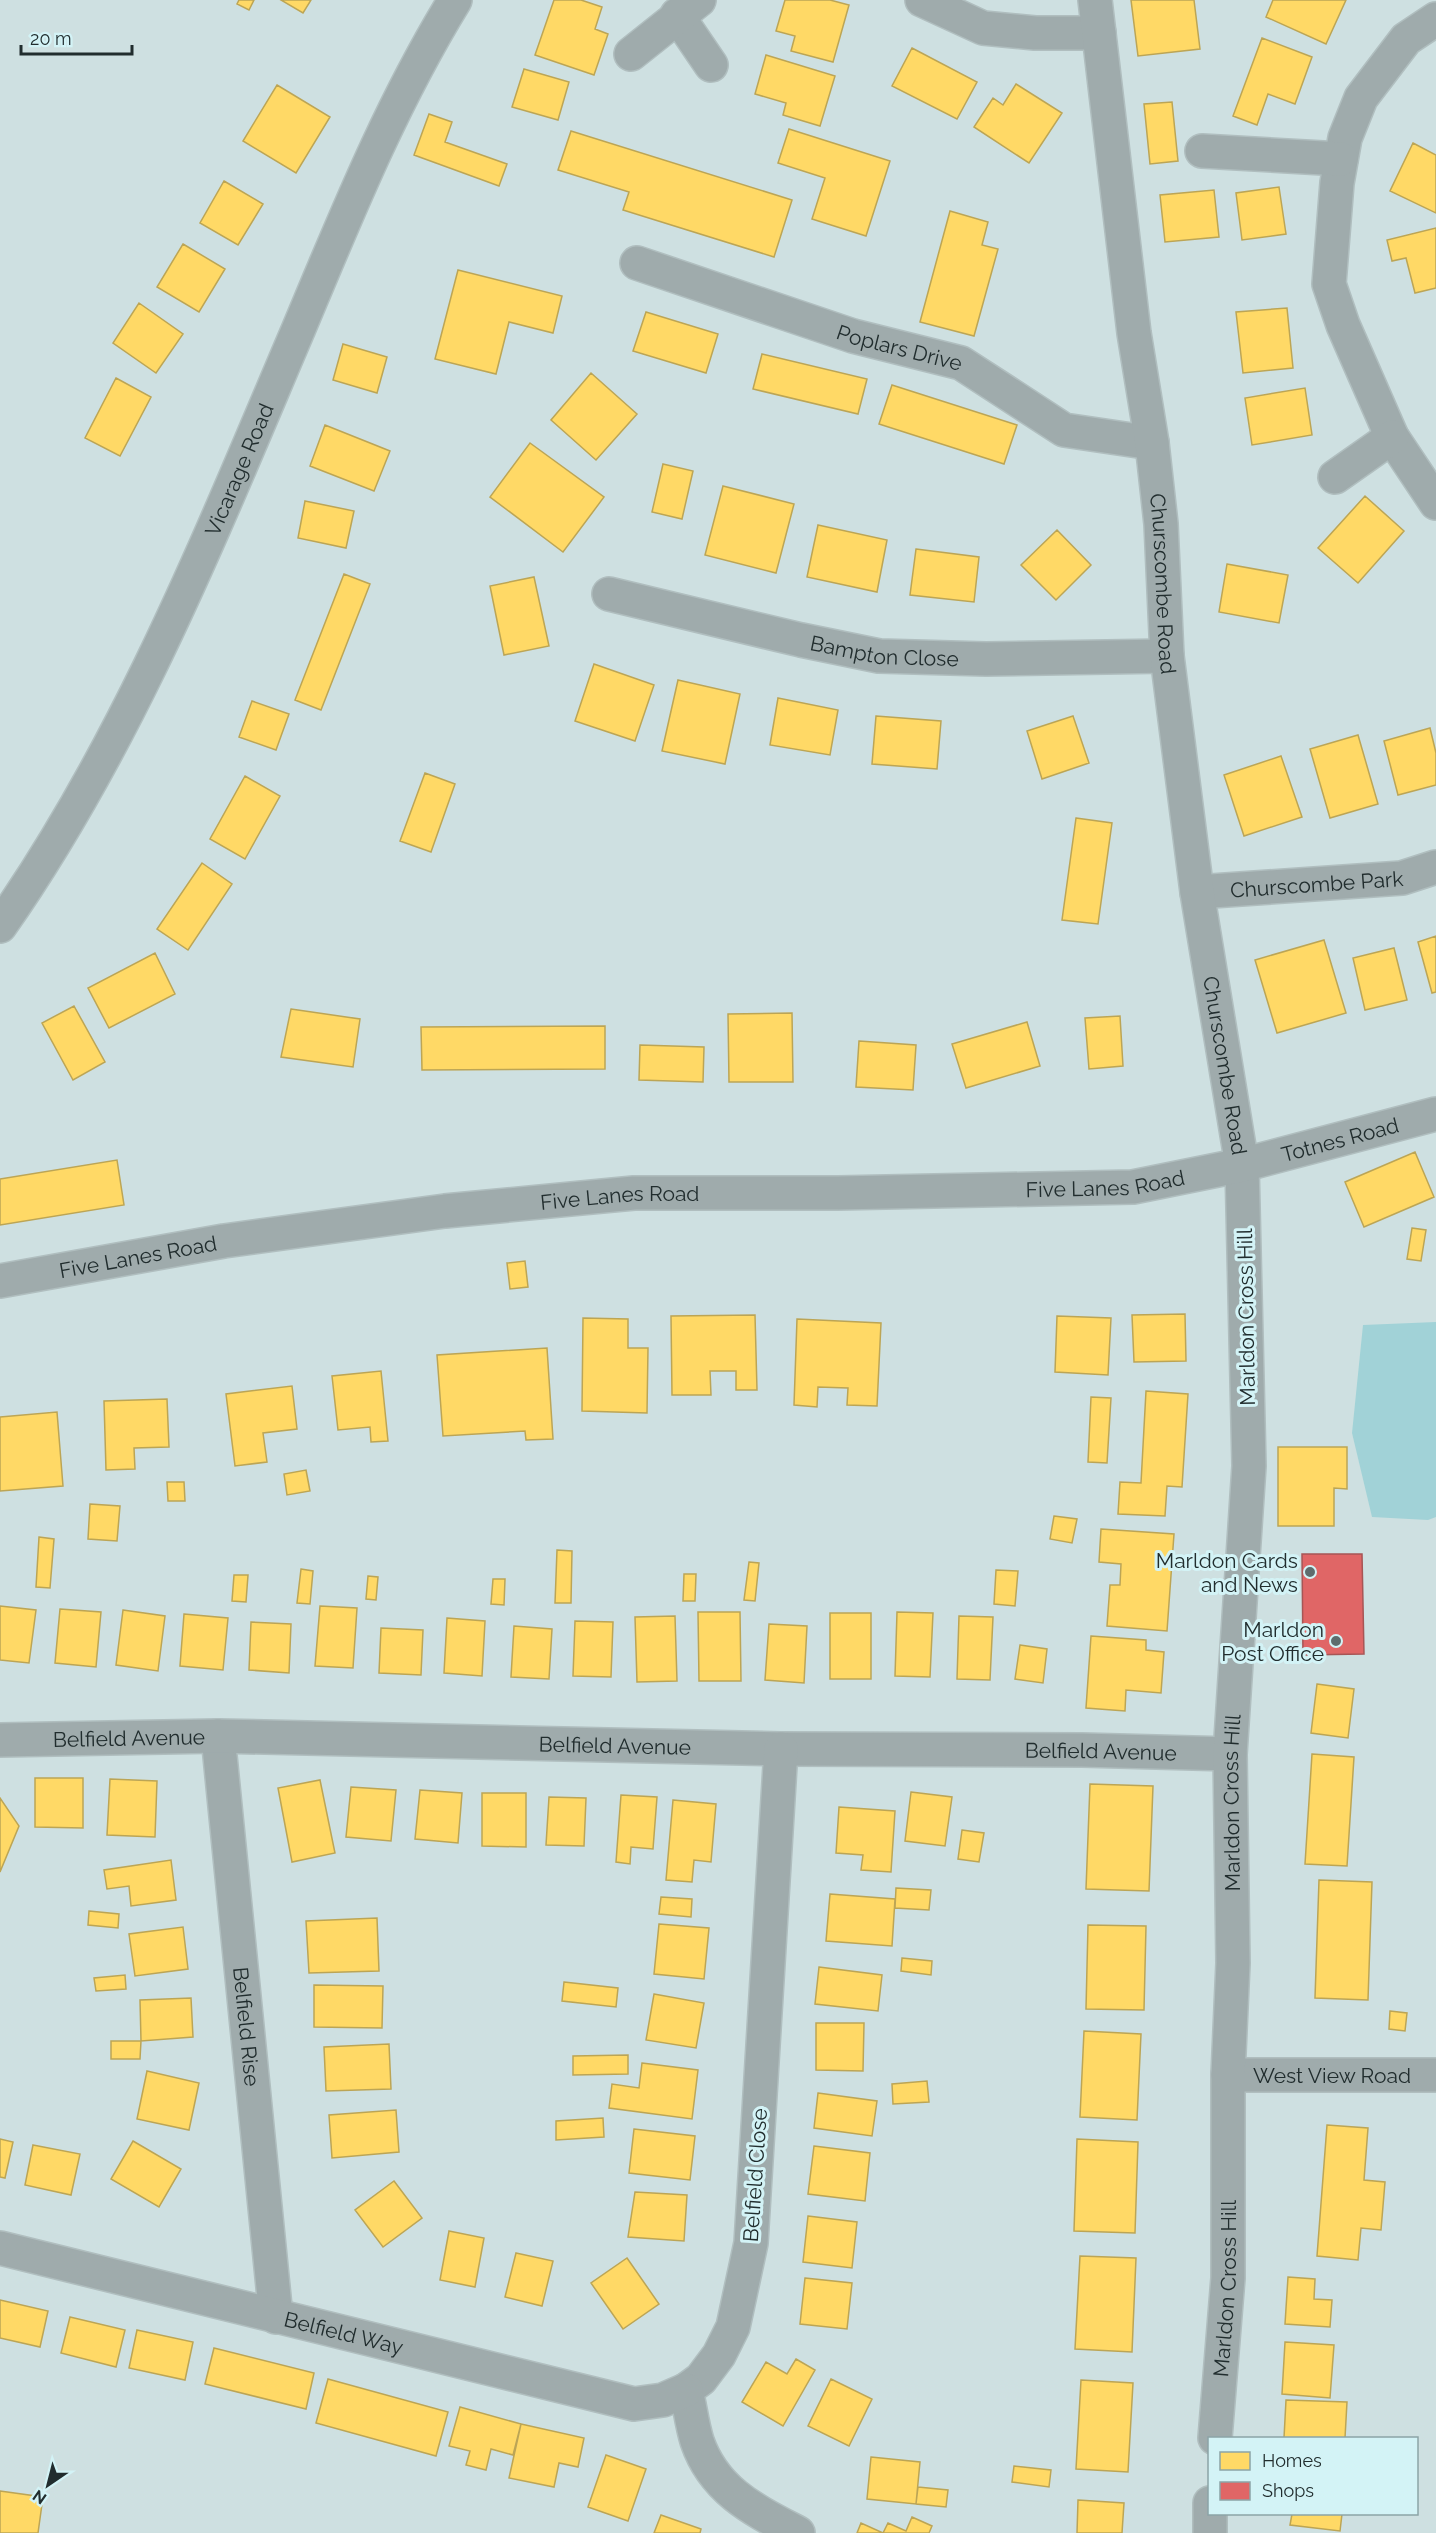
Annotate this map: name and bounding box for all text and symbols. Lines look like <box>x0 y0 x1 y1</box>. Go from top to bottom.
scale bar <box>21 18 132 56</box>
text: 20 m <box>30 28 72 49</box>
street label: Poplars Drive <box>834 319 965 375</box>
street label: Vicarage Road <box>199 399 278 540</box>
street label: Churscombe Road <box>1145 492 1182 676</box>
street label: Bampton Close <box>808 630 959 671</box>
street label: Churscombe Park <box>1229 865 1404 902</box>
street label: Churscombe Road <box>1199 974 1253 1157</box>
street label: Totnes Road <box>1279 1112 1401 1167</box>
street label: Five Lanes Road <box>1025 1164 1187 1202</box>
street label: Five Lanes Road <box>539 1181 699 1214</box>
street label: Marldon Cross Hill <box>1232 1228 1260 1406</box>
street label: Five Lanes Road <box>57 1230 219 1283</box>
place label: Marldon Cards and News <box>1156 1548 1298 1597</box>
marker: Marldon Cards and News <box>1303 1565 1317 1579</box>
place label: Marldon Post Office <box>1221 1617 1324 1666</box>
marker: Marldon Post Office <box>1329 1634 1343 1648</box>
street label: Marldon Cross Hill <box>1217 1713 1245 1891</box>
street label: Belfield Avenue <box>53 1724 205 1752</box>
street label: Belfield Avenue <box>538 1731 691 1759</box>
street label: Belfield Avenue <box>1025 1737 1177 1765</box>
street label: Belfield Rise <box>229 1966 265 2087</box>
street label: West View Road <box>1253 2063 1411 2088</box>
street label: Belfield Close <box>738 2107 772 2243</box>
street label: Marldon Cross Hill <box>1208 2200 1241 2378</box>
street label: Belfield Way <box>282 2306 406 2359</box>
legend <box>1208 2437 1418 2515</box>
text: Homes <box>1262 2450 1322 2471</box>
north arrow <box>18 2455 78 2515</box>
text: Shops <box>1262 2480 1314 2501</box>
text: N <box>29 2486 50 2508</box>

